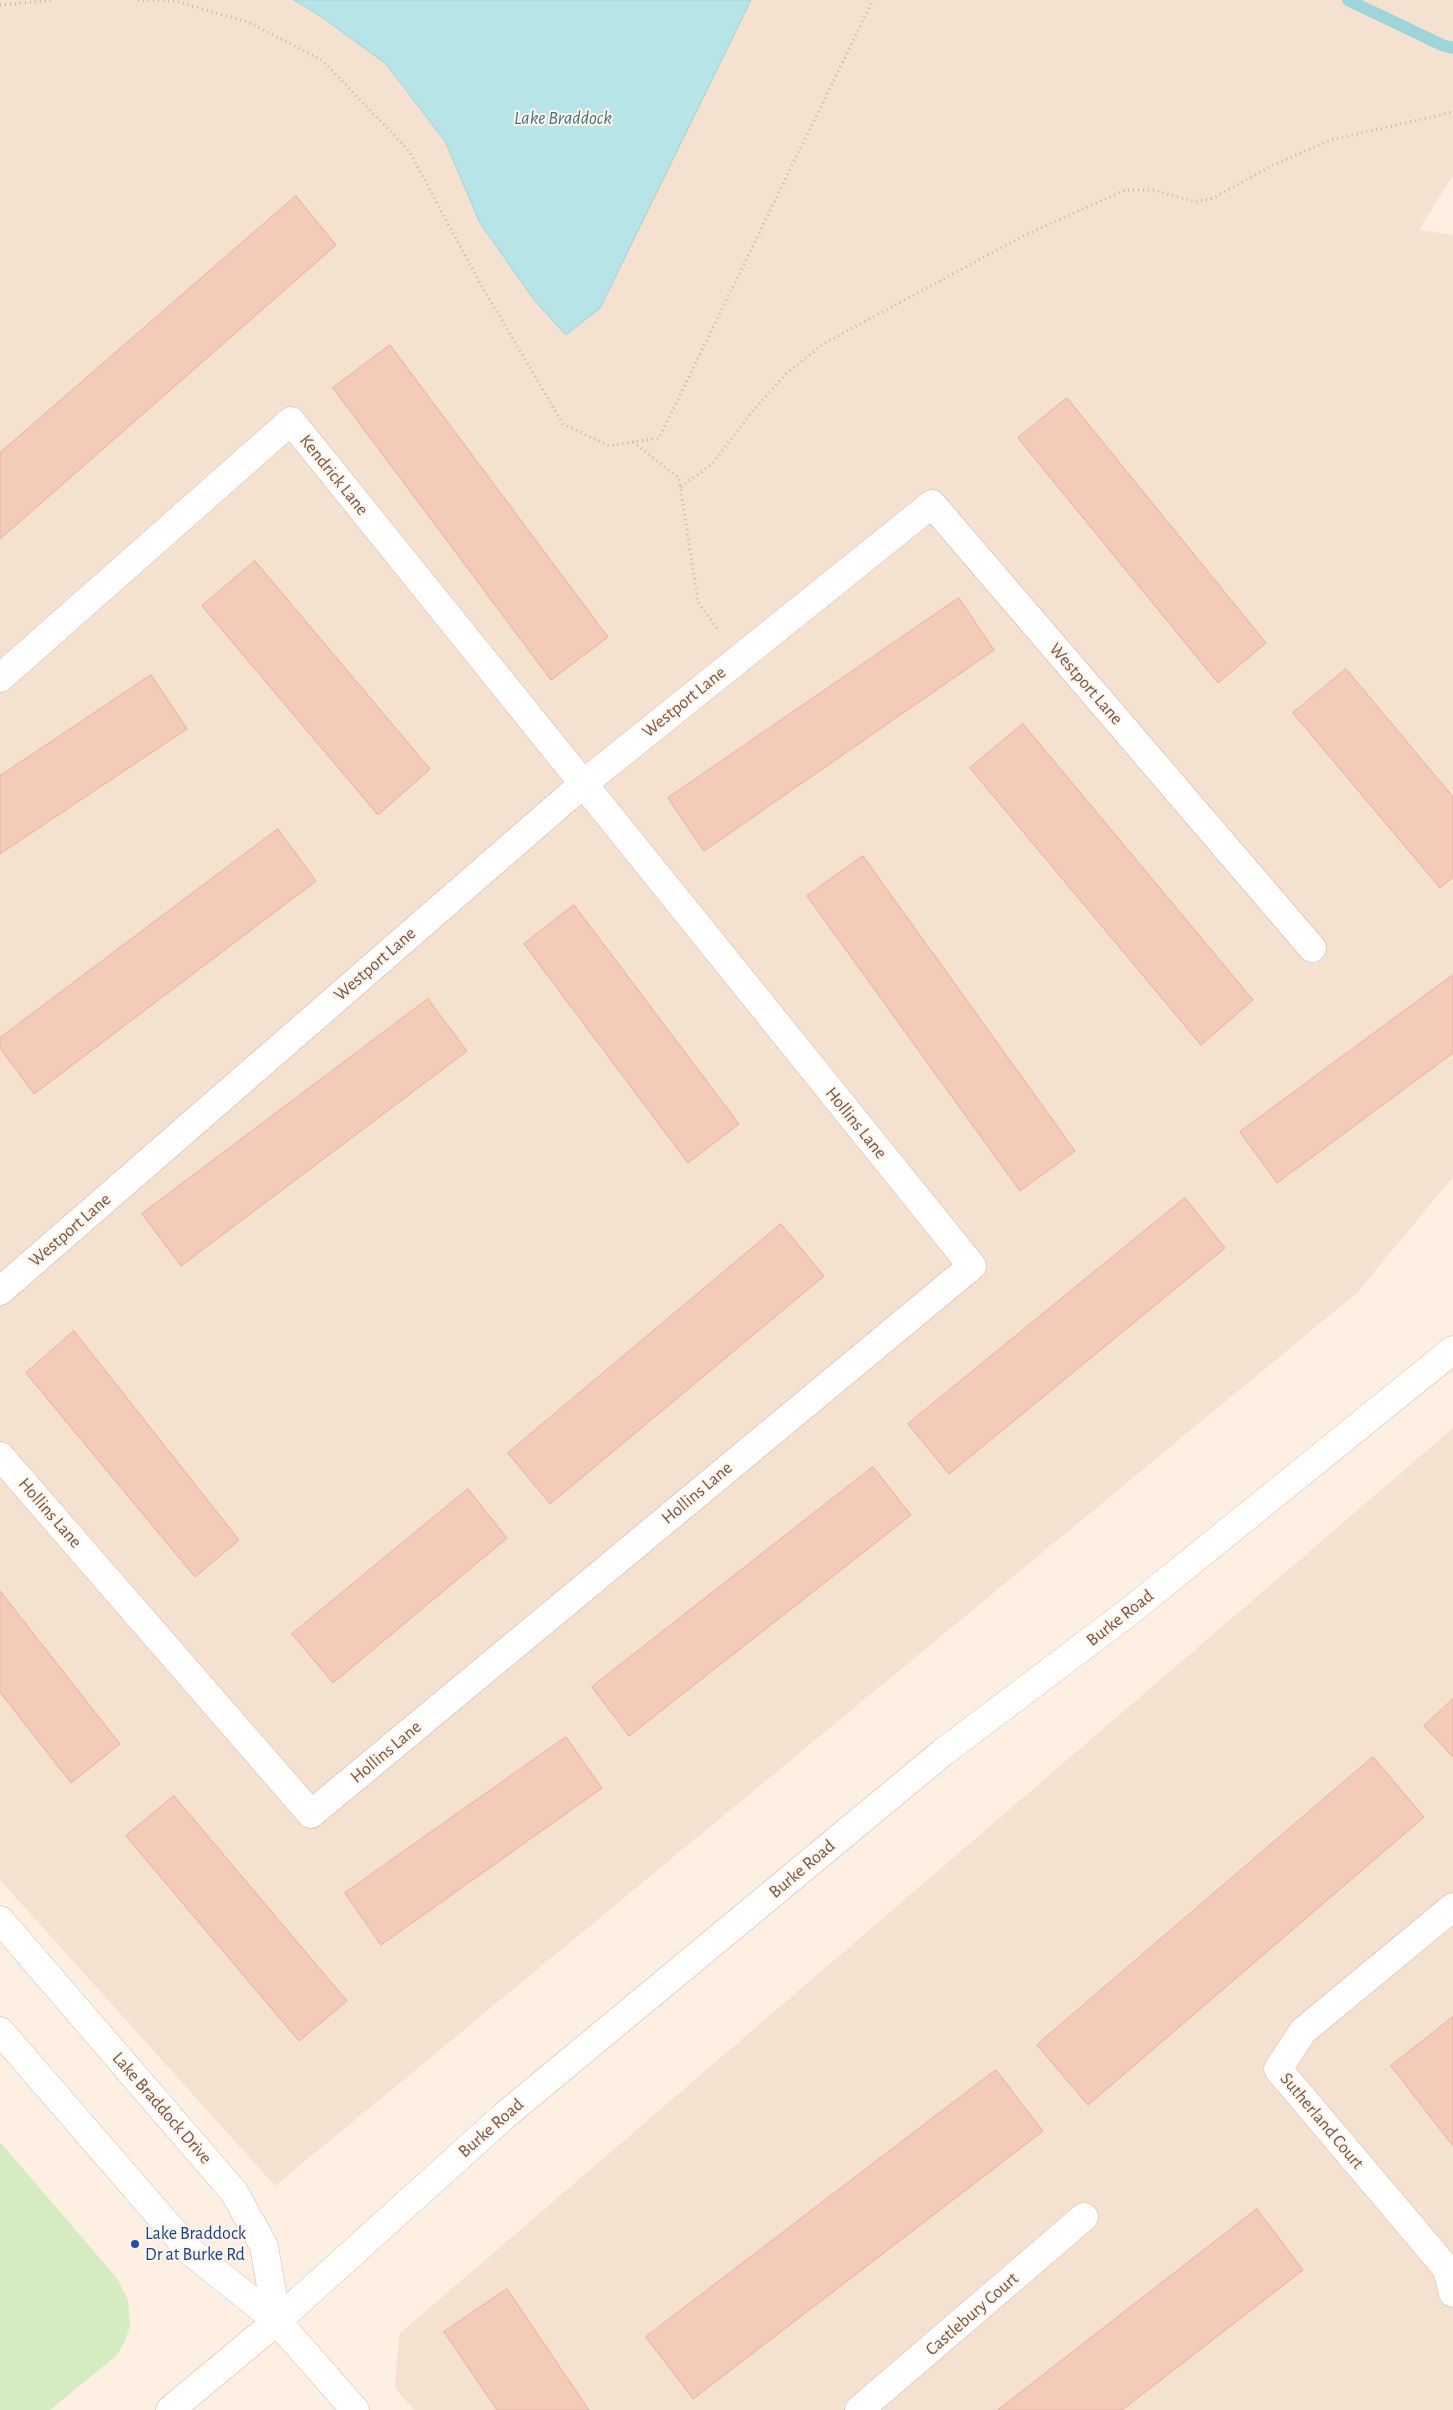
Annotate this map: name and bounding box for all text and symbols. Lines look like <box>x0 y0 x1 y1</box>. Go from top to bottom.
water label: Lake Braddock <box>514 107 612 129</box>
street label: Kendrick Lane <box>295 430 373 520</box>
street label: Westport Lane <box>1045 639 1127 729</box>
street label: Westport Lane <box>638 662 730 742</box>
street label: Westport Lane <box>330 923 420 1005</box>
street label: Hollins Lane <box>820 1083 892 1163</box>
street label: Westport Lane <box>25 1189 115 1271</box>
street label: Hollins Lane <box>657 1457 737 1529</box>
street label: Hollins Lane <box>14 1473 86 1553</box>
street label: Burke Road <box>1082 1585 1158 1651</box>
street label: Hollins Lane <box>346 1716 426 1788</box>
street label: Burke Road <box>765 1835 839 1903</box>
street label: Lake Braddock Drive <box>107 2048 217 2168</box>
street label: Sutherland Court <box>1275 2068 1369 2174</box>
street label: Burke Road <box>454 2094 528 2162</box>
place label: Lake Braddock Dr at Burke Rd <box>145 2223 246 2266</box>
marker: Lake Braddock Dr at Burke Rd <box>129 2238 141 2250</box>
street label: Castlebury Court <box>921 2268 1023 2360</box>

